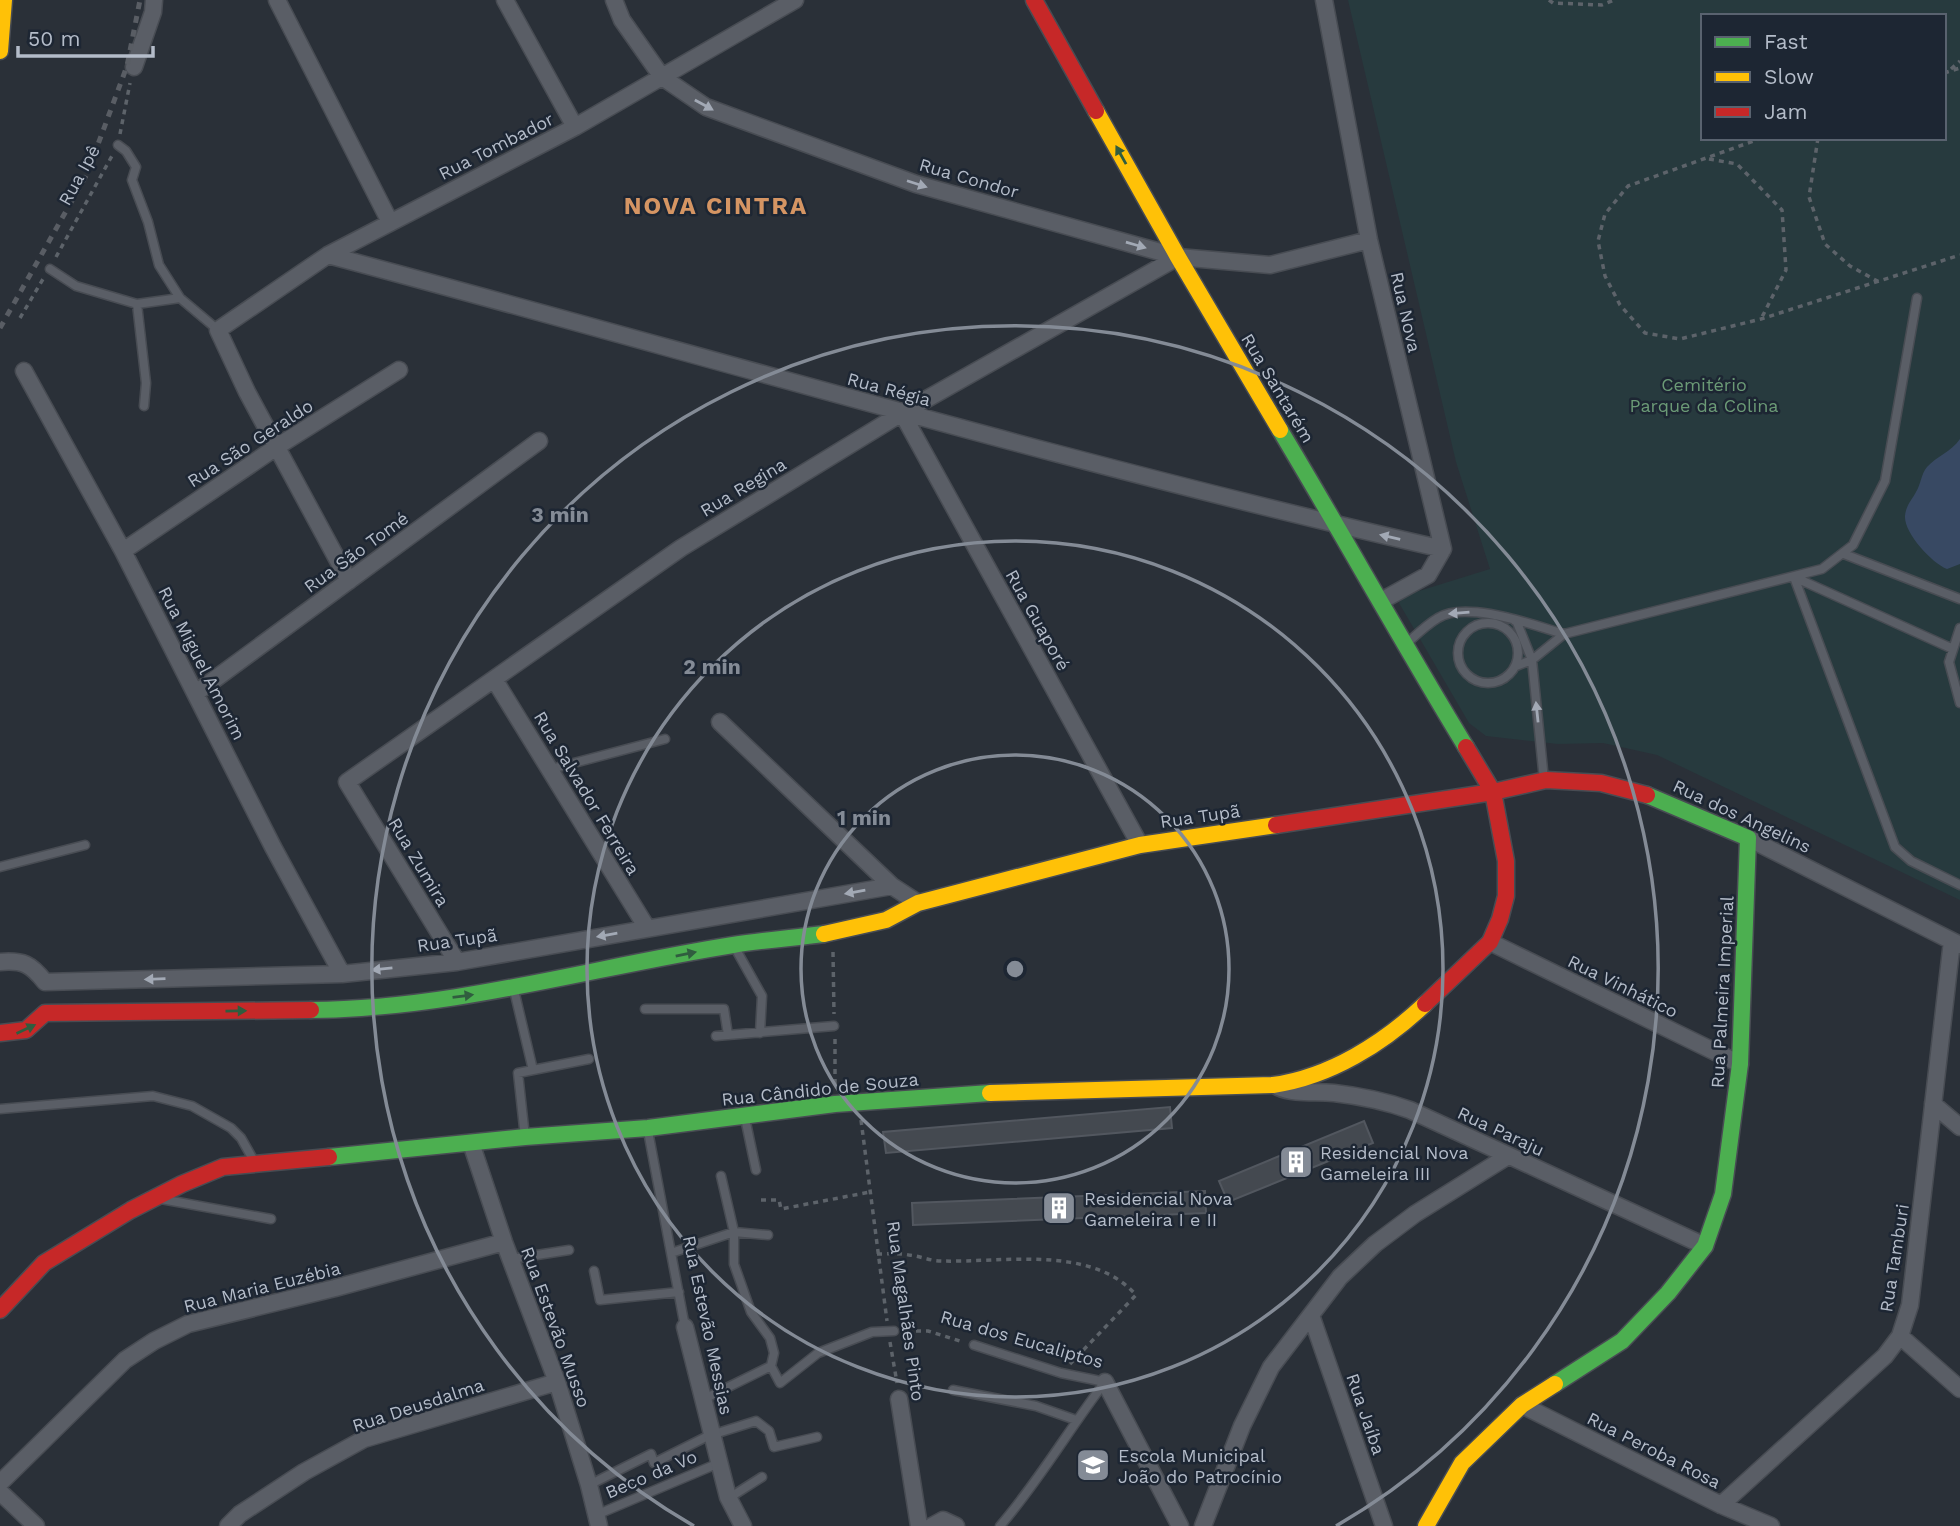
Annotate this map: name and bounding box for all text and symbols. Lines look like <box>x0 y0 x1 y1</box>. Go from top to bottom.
scale bar <box>18 14 152 58</box>
legend <box>1701 14 1946 140</box>
text: 50 m <box>28 26 80 51</box>
text: Fast <box>1764 29 1808 54</box>
text: Slow <box>1764 64 1814 89</box>
one-way arrow <box>695 99 714 111</box>
text: Jam <box>1764 99 1807 124</box>
street label: Rua Tombador <box>435 108 557 184</box>
street label: Rua Ipê <box>54 141 104 209</box>
one-way arrow <box>1115 145 1127 165</box>
street label: Rua Condor <box>917 154 1021 202</box>
one-way arrow <box>907 179 928 190</box>
district label: NOVA CINTRA <box>624 192 808 220</box>
one-way arrow <box>1126 241 1147 251</box>
street label: Rua Nova <box>1387 270 1425 354</box>
street label: Rua Santarém <box>1237 330 1319 446</box>
street label: Rua Régia <box>845 368 933 410</box>
park label: Cemitério Parque da Colina <box>1629 374 1779 416</box>
street label: Rua São Geraldo <box>183 395 317 491</box>
street label: Rua Regina <box>696 453 790 521</box>
text: 3 min <box>531 502 589 527</box>
street label: Rua São Tomé <box>300 507 412 597</box>
one-way arrow <box>1379 531 1401 542</box>
street label: Rua Guaporé <box>1002 566 1074 674</box>
street label: Rua Miguel Amorim <box>154 583 250 743</box>
one-way arrow <box>1447 608 1469 619</box>
text: 2 min <box>683 654 741 679</box>
one-way arrow <box>1531 701 1542 723</box>
street label: Rua Salvador Ferreira <box>530 707 644 879</box>
street label: Rua dos Angelins <box>1670 775 1814 857</box>
street label: Rua Tupã <box>1159 800 1241 832</box>
text: 1 min <box>837 805 891 830</box>
street label: Rua Zumira <box>384 814 454 910</box>
one-way arrow <box>844 887 866 898</box>
street label: Rua Palmeira Imperial <box>1706 895 1738 1089</box>
street label: Rua Tupã <box>416 924 498 956</box>
one-way arrow <box>596 930 618 941</box>
one-way arrow <box>675 949 697 960</box>
street label: Rua Vinhático <box>1564 950 1682 1022</box>
centre of rings <box>1003 957 1027 981</box>
one-way arrow <box>371 964 393 975</box>
one-way arrow <box>144 973 166 984</box>
one-way arrow <box>452 990 474 1001</box>
one-way arrow <box>225 1005 247 1017</box>
one-way arrow <box>15 1023 36 1035</box>
street label: Rua Cândido de Souza <box>721 1068 919 1110</box>
street label: Rua Paraju <box>1454 1102 1548 1160</box>
place label: Residencial Nova Gameleira III <box>1320 1142 1468 1184</box>
building icon: Residencial Nova Gameleira III <box>1277 1143 1315 1181</box>
place label: Residencial Nova Gameleira I e II <box>1084 1188 1232 1230</box>
building icon: Residencial Nova Gameleira I e II <box>1040 1189 1078 1227</box>
street label: Rua Tamburi <box>1875 1202 1913 1314</box>
street label: Rua Magalhães Pinto <box>883 1219 929 1403</box>
street label: Rua Estevão Messias <box>679 1233 737 1417</box>
street label: Rua Estevão Musso <box>517 1244 595 1410</box>
street label: Rua Maria Euzébia <box>181 1257 343 1317</box>
street label: Rua dos Eucaliptos <box>938 1306 1106 1372</box>
street label: Rua Jaíba <box>1342 1371 1390 1457</box>
street label: Rua Deusdalma <box>350 1374 486 1436</box>
street label: Rua Peroba Rosa <box>1584 1407 1724 1493</box>
street label: Beco da Vo <box>602 1445 700 1503</box>
place label: Escola Municipal João do Patrocínio <box>1118 1445 1282 1487</box>
school or university icon: Escola Municipal João do Patrocínio <box>1074 1446 1112 1484</box>

